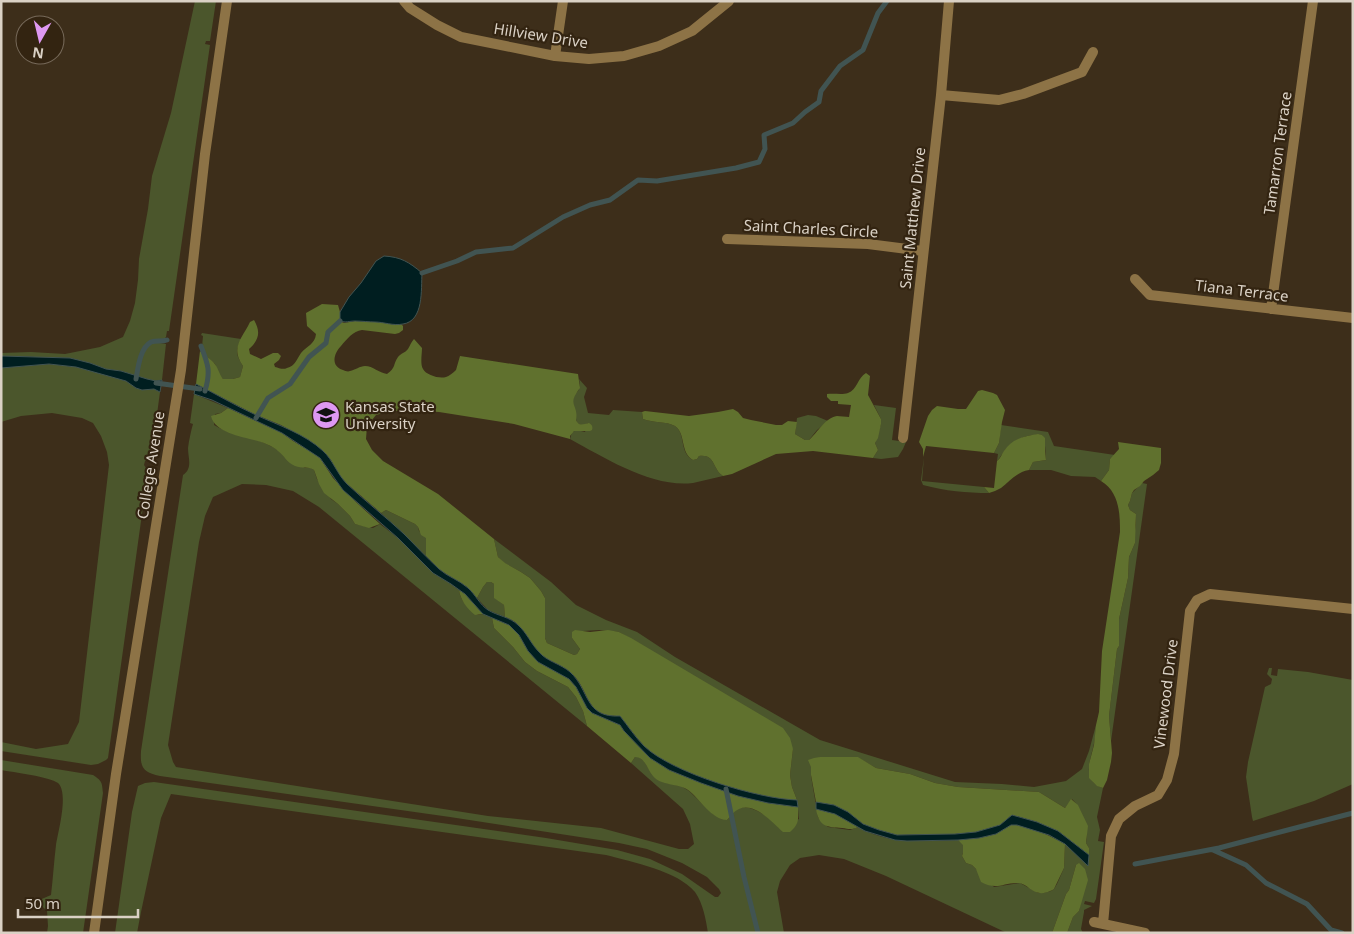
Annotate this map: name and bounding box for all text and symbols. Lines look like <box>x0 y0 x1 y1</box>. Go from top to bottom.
north arrow <box>15 15 65 65</box>
street label: Hillview Drive <box>492 18 590 52</box>
text: N <box>31 43 45 64</box>
street label: Tamarron Terrace <box>1258 90 1296 216</box>
street label: Saint Matthew Drive <box>895 146 929 290</box>
street label: Saint Charles Circle <box>743 214 879 242</box>
street label: Tiana Terrace <box>1194 274 1290 306</box>
place label: Kansas State University <box>345 396 435 433</box>
school or university icon: Kansas State University <box>311 400 341 430</box>
street label: College Avenue <box>132 410 168 520</box>
street label: Vinewood Drive <box>1148 638 1182 750</box>
scale bar <box>18 886 138 918</box>
text: 50 m <box>25 893 60 913</box>

